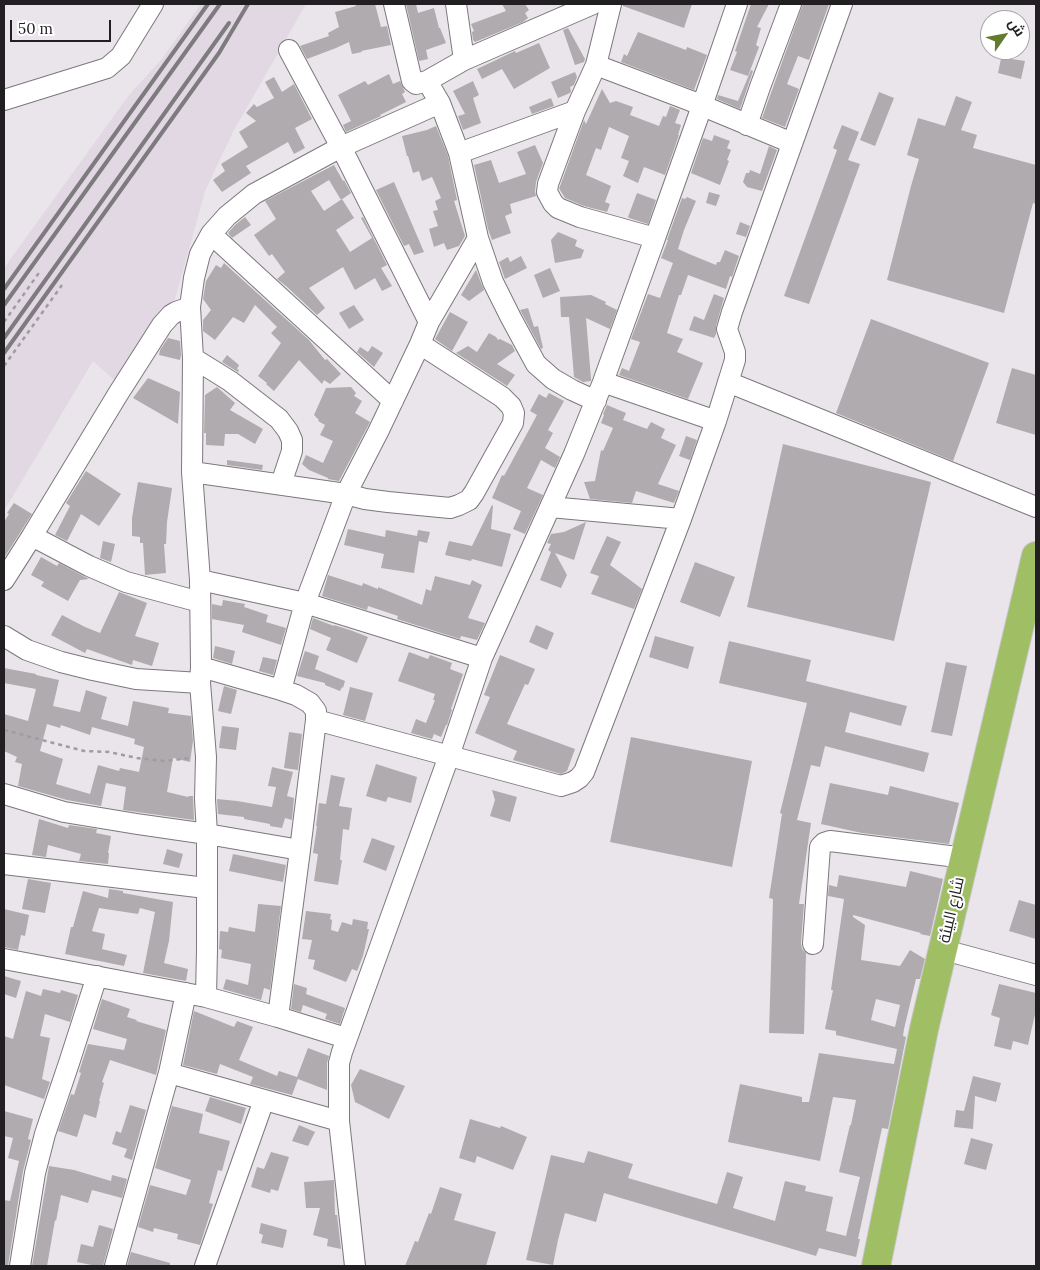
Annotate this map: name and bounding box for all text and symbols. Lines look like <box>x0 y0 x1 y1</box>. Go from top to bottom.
scale bar <box>12 10 114 42</box>
north arrow <box>980 10 1030 60</box>
text: ش <box>1004 15 1029 40</box>
text: 50 m <box>18 19 53 38</box>
street label: شارع البيئة <box>935 875 969 945</box>

